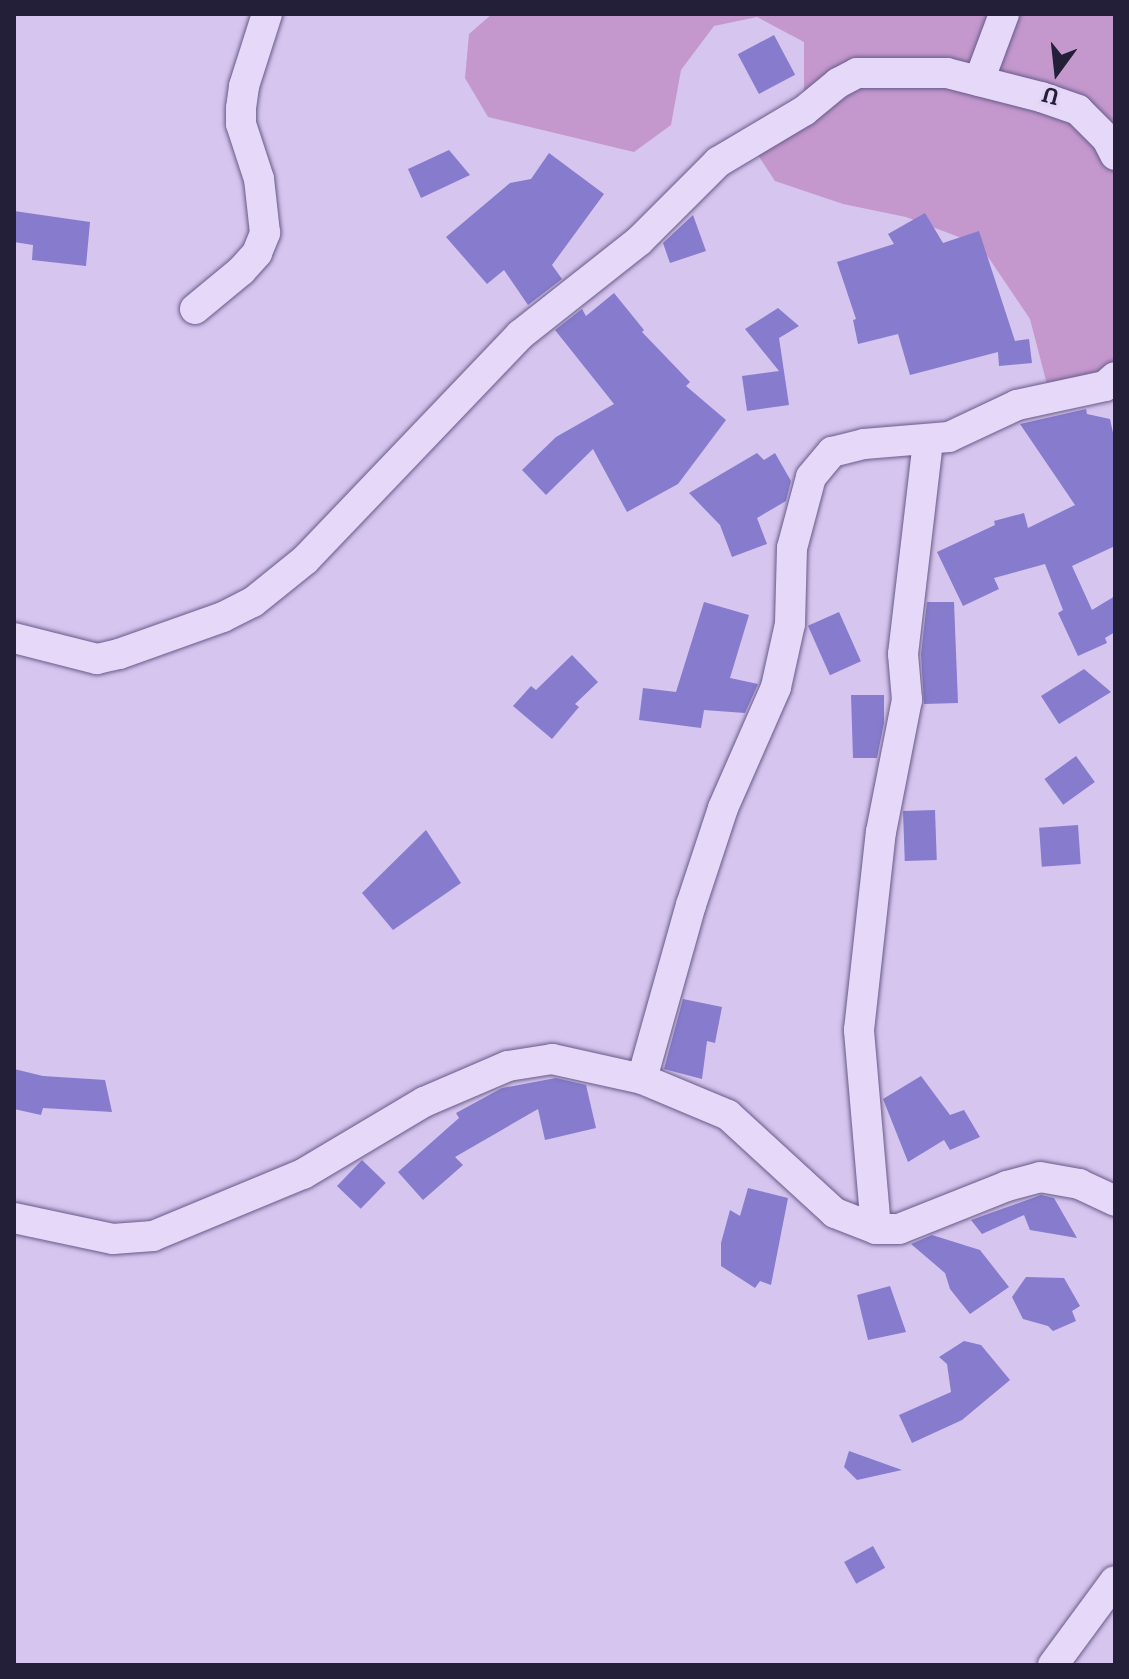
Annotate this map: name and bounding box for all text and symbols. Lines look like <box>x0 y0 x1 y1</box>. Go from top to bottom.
north arrow <box>1017 32 1097 112</box>
text: U <box>1039 81 1062 111</box>

